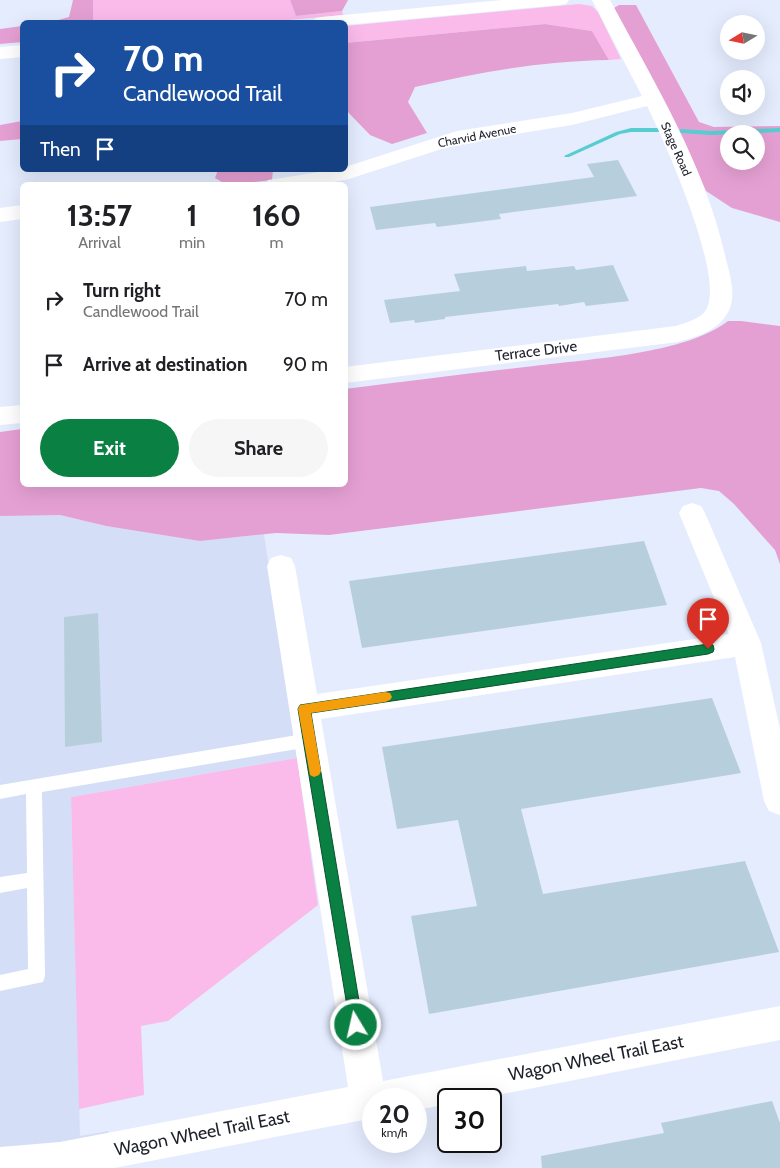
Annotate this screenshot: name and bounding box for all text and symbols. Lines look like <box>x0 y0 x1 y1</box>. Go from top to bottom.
north arrow <box>720 15 765 60</box>
map controls <box>720 15 765 170</box>
text: 70 m <box>123 37 204 80</box>
icon: right <box>40 40 105 105</box>
button: sound <box>720 70 765 115</box>
text: Candlewood Trail <box>123 80 282 107</box>
street label: Stage Road <box>658 119 695 178</box>
street label: Charvid Avenue <box>437 121 517 150</box>
button: search <box>720 125 765 170</box>
icon: arrive <box>91 135 119 163</box>
text: Then <box>40 138 81 161</box>
text: 13:57 <box>67 197 132 234</box>
text: 1 <box>187 197 198 234</box>
text: 160 <box>252 197 301 234</box>
text: Arrival <box>78 233 121 252</box>
text: min <box>179 233 205 252</box>
text: m <box>270 233 284 252</box>
text: Turn right <box>83 279 161 302</box>
icon: right <box>40 286 68 314</box>
text: 70 m <box>284 288 328 311</box>
text: Candlewood Trail <box>83 302 199 321</box>
street label: Terrace Drive <box>494 337 578 365</box>
icon: arrive <box>40 351 68 379</box>
text: Arrive at destination <box>83 353 247 376</box>
text: 90 m <box>283 353 328 376</box>
button: Exit <box>40 419 179 477</box>
button: Share <box>189 419 328 477</box>
pin <box>687 598 729 649</box>
icon: arrive <box>694 605 722 633</box>
position arrow <box>329 998 381 1050</box>
street label: Wagon Wheel Trail East <box>507 1030 685 1086</box>
speed limit sign: 30 <box>437 1088 502 1153</box>
text: 20 <box>379 1099 410 1129</box>
street label: Wagon Wheel Trail East <box>113 1105 291 1161</box>
text: km/h <box>381 1125 408 1140</box>

